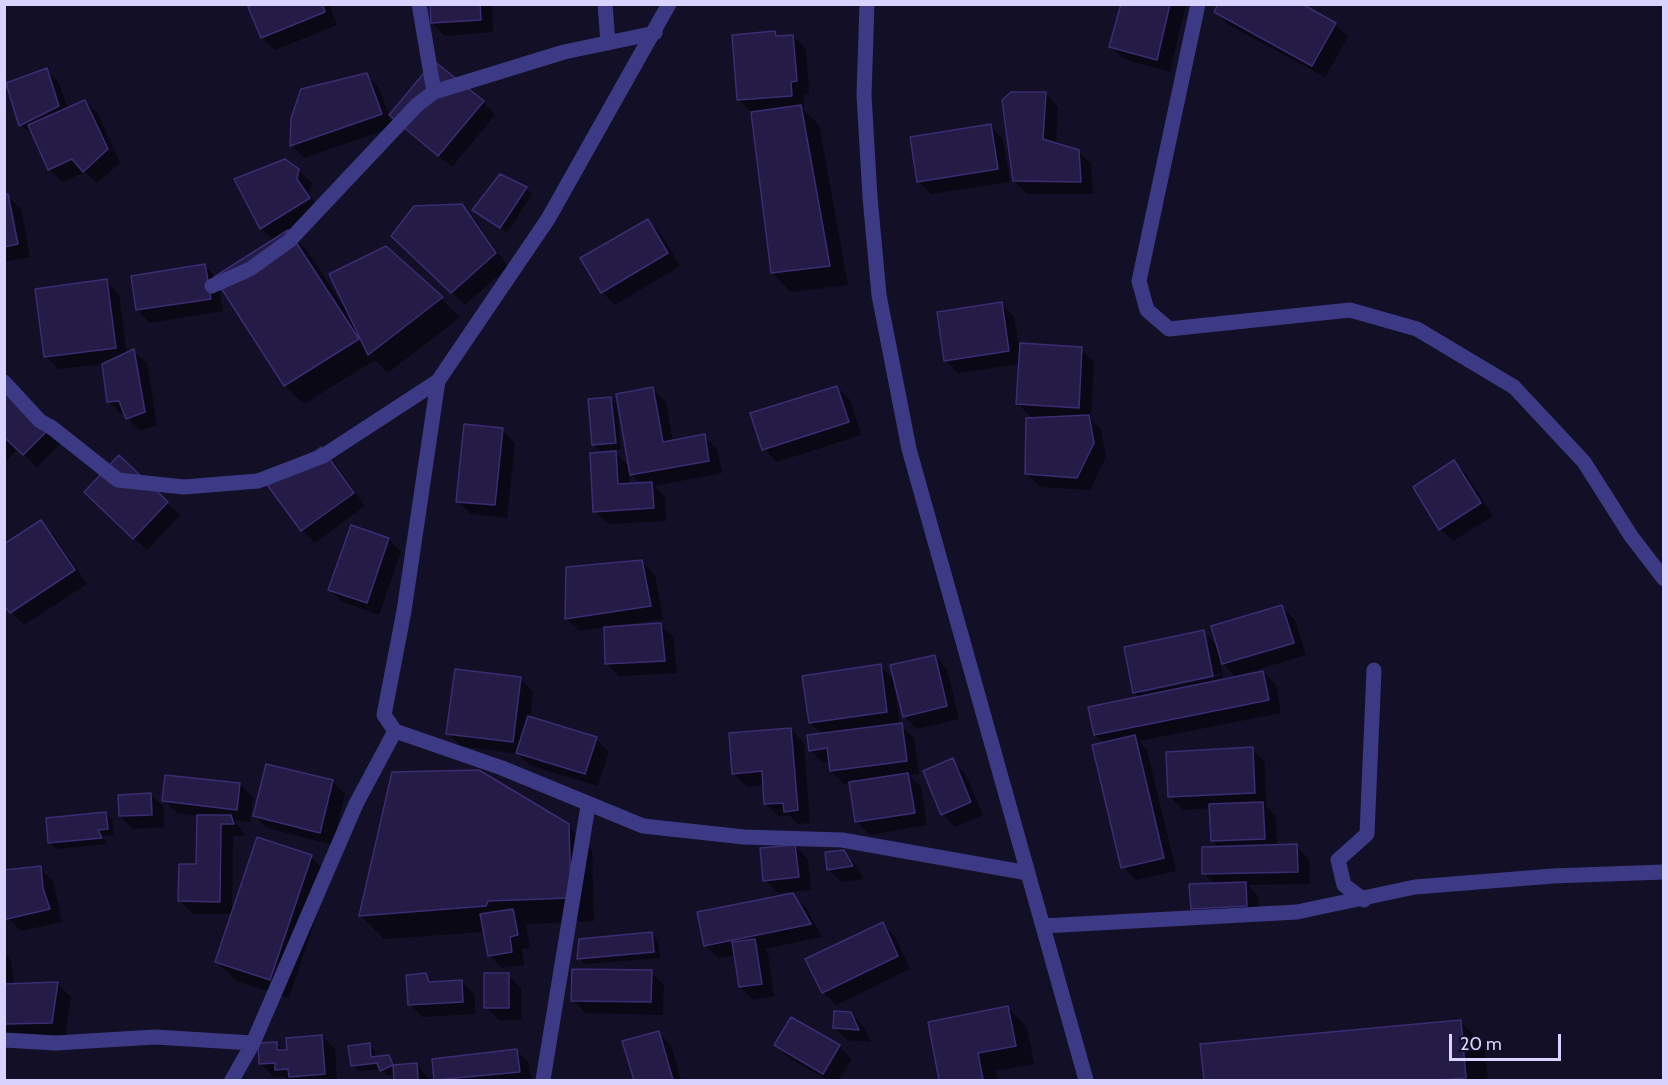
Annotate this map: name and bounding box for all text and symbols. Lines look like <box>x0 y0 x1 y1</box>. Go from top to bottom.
scale bar <box>1452 1022 1564 1060</box>
text: 20 m <box>1460 1033 1502 1055</box>

